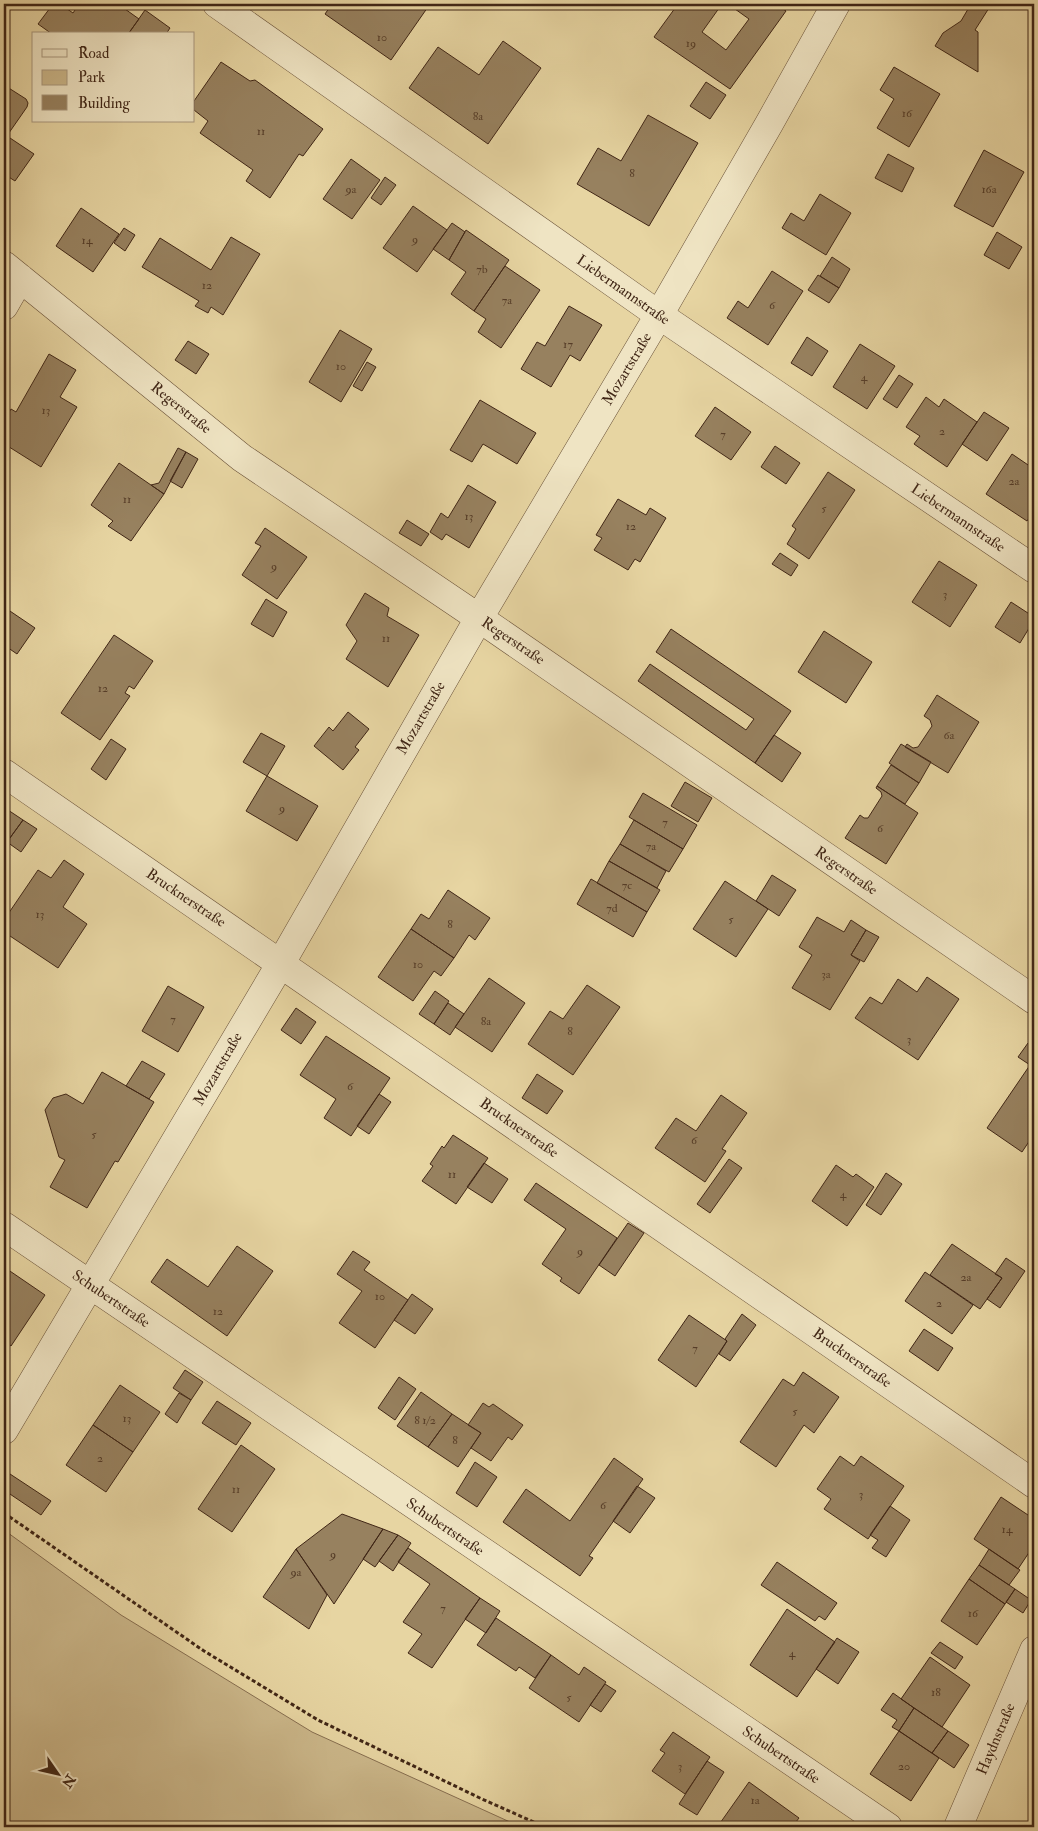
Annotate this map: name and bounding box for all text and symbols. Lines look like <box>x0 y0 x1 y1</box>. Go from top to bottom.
house number: 10 <box>377 30 387 45</box>
legend <box>32 32 195 122</box>
house number: 19 <box>686 36 696 51</box>
text: Road <box>78 44 110 63</box>
text: Park <box>78 68 105 87</box>
text: Building <box>78 94 130 113</box>
house number: 16 <box>902 106 913 121</box>
house number: 8a <box>473 109 484 124</box>
house number: 11 <box>257 124 265 139</box>
house number: 8 <box>629 166 635 181</box>
house number: 9a <box>344 182 358 197</box>
house number: 16a <box>981 182 998 197</box>
house number: 9 <box>411 232 418 247</box>
house number: 14 <box>82 233 93 248</box>
street label: Liebermannstraße <box>573 251 673 329</box>
house number: 7b <box>476 262 488 277</box>
house number: 12 <box>202 278 212 293</box>
house number: 7a <box>502 293 513 308</box>
house number: 6 <box>769 298 776 313</box>
street label: Mozartstraße <box>598 329 656 409</box>
house number: 17 <box>563 337 573 352</box>
house number: 10 <box>336 359 346 374</box>
house number: 4 <box>861 370 868 385</box>
street label: Regerstraße <box>147 378 215 438</box>
house number: 13 <box>42 403 50 418</box>
house number: 2 <box>939 424 945 439</box>
house number: 7 <box>720 427 726 442</box>
house number: 2a <box>1008 474 1021 489</box>
street label: Liebermannstraße <box>907 479 1009 557</box>
house number: 11 <box>123 492 131 507</box>
house number: 5 <box>821 501 827 516</box>
house number: 13 <box>465 509 473 524</box>
house number: 12 <box>626 519 636 534</box>
house number: 9 <box>270 559 277 574</box>
house number: 3 <box>943 587 947 602</box>
street label: Regerstraße <box>478 613 548 669</box>
house number: 11 <box>382 631 390 646</box>
street label: Mozartstraße <box>392 678 450 758</box>
house number: 12 <box>98 681 108 696</box>
house number: 6a <box>944 728 956 743</box>
house number: 9 <box>278 801 285 816</box>
house number: 7 <box>662 815 668 830</box>
house number: 6 <box>877 821 884 836</box>
house number: 7a <box>646 839 657 854</box>
street label: Regerstraße <box>811 842 881 900</box>
street label: Brucknerstraße <box>143 864 229 932</box>
house number: 7c <box>622 878 632 893</box>
house number: 7d <box>606 901 618 916</box>
house number: 13 <box>36 907 44 922</box>
house number: 5 <box>728 912 734 927</box>
house number: 8 <box>447 917 453 932</box>
house number: 10 <box>413 957 423 972</box>
house number: 3a <box>821 967 832 982</box>
house number: 7 <box>170 1012 176 1027</box>
house number: 8a <box>481 1014 492 1029</box>
house number: 8 <box>567 1024 573 1039</box>
street label: Mozartstraße <box>189 1029 247 1109</box>
house number: 3 <box>907 1032 911 1047</box>
house number: 6 <box>347 1079 354 1094</box>
street label: Brucknerstraße <box>476 1094 562 1162</box>
house number: 5 <box>91 1127 97 1142</box>
house number: 6 <box>691 1133 698 1148</box>
house number: 11 <box>448 1167 456 1182</box>
house number: 4 <box>840 1187 847 1202</box>
house number: 9 <box>576 1244 583 1259</box>
street label: Schubertstraße <box>68 1266 154 1332</box>
house number: 2a <box>960 1270 973 1285</box>
house number: 10 <box>375 1289 385 1304</box>
house number: 2 <box>936 1296 942 1311</box>
house number: 12 <box>213 1304 223 1319</box>
street label: Brucknerstraße <box>809 1324 895 1392</box>
house number: 7 <box>692 1341 698 1356</box>
house number: 5 <box>792 1404 798 1419</box>
house number: 13 <box>123 1411 131 1426</box>
house number: 8 1/2 <box>414 1413 436 1428</box>
house number: 8 <box>452 1433 458 1448</box>
house number: 2 <box>97 1451 103 1466</box>
house number: 11 <box>232 1482 240 1497</box>
house number: 3 <box>859 1487 863 1502</box>
street label: Schubertstraße <box>402 1494 488 1560</box>
house number: 6 <box>600 1498 607 1513</box>
house number: 14 <box>1002 1522 1013 1537</box>
house number: 9 <box>329 1547 336 1562</box>
house number: 9a <box>289 1565 303 1580</box>
house number: 7 <box>440 1601 446 1616</box>
house number: 16 <box>968 1606 979 1621</box>
house number: 4 <box>789 1646 796 1661</box>
house number: 18 <box>931 1685 941 1700</box>
house number: 5 <box>566 1690 572 1705</box>
street label: Haydnstraße <box>972 1700 1020 1778</box>
street label: Schubertstraße <box>738 1722 824 1788</box>
north arrow <box>32 1748 82 1798</box>
house number: 3 <box>678 1759 682 1774</box>
house number: 20 <box>898 1759 910 1774</box>
text: N <box>58 1770 79 1791</box>
house number: 1a <box>750 1793 761 1808</box>

